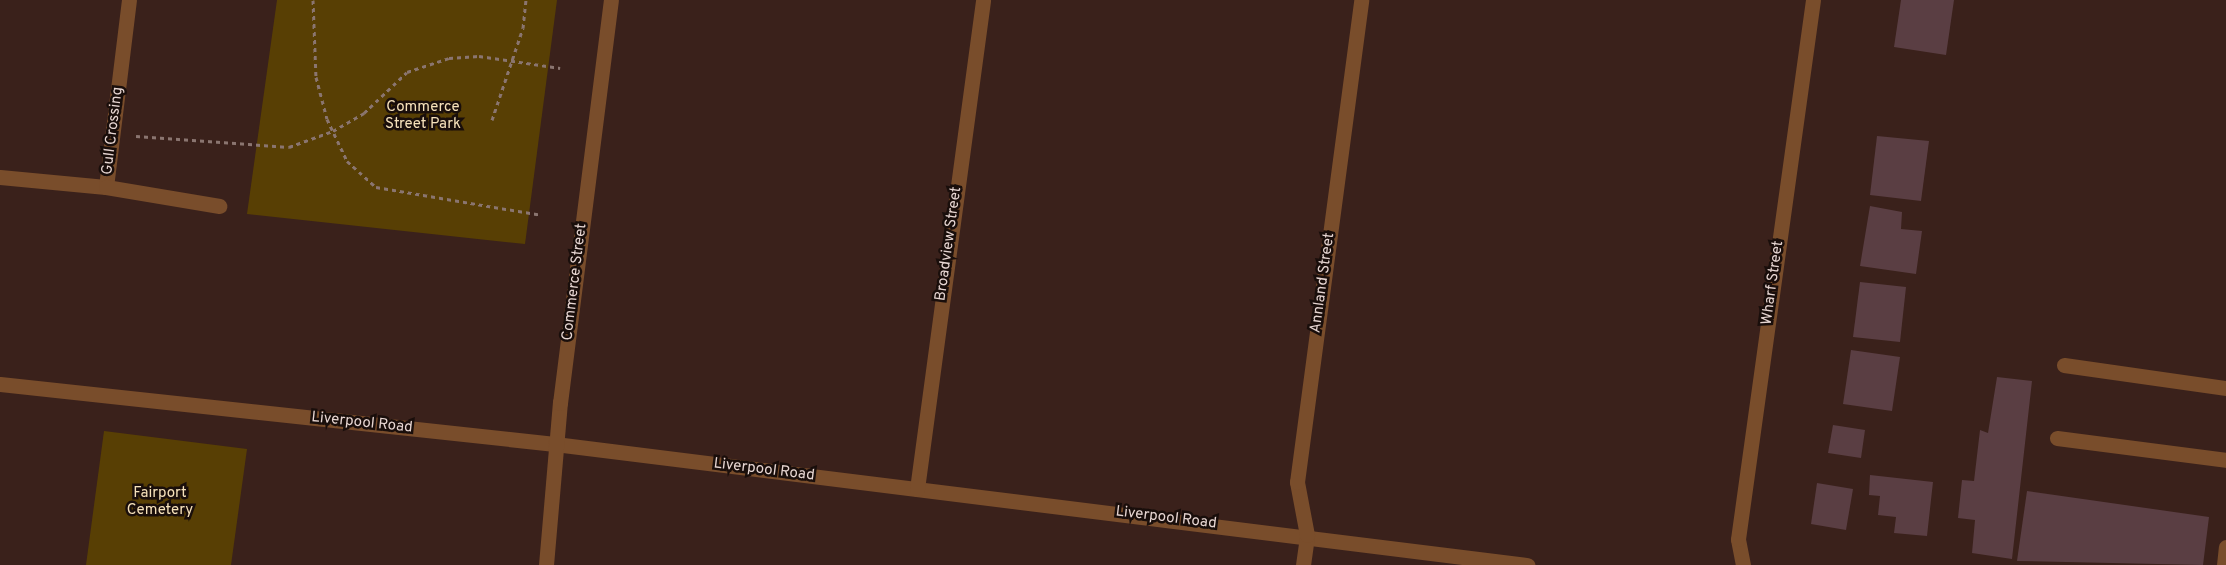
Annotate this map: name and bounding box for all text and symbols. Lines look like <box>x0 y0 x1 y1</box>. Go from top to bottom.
street label: Gull Crossing <box>99 86 127 176</box>
park label: Commerce Street Park <box>385 98 461 133</box>
street label: Broadview Street <box>932 186 966 302</box>
street label: Commerce Street <box>559 222 591 342</box>
street label: Annland Street <box>1307 232 1339 334</box>
street label: Wharf Street <box>1758 240 1788 326</box>
street label: Liverpool Road <box>311 409 413 437</box>
street label: Liverpool Road <box>712 455 816 485</box>
park label: Fairport Cemetery <box>127 484 193 519</box>
street label: Liverpool Road <box>1114 503 1218 533</box>

